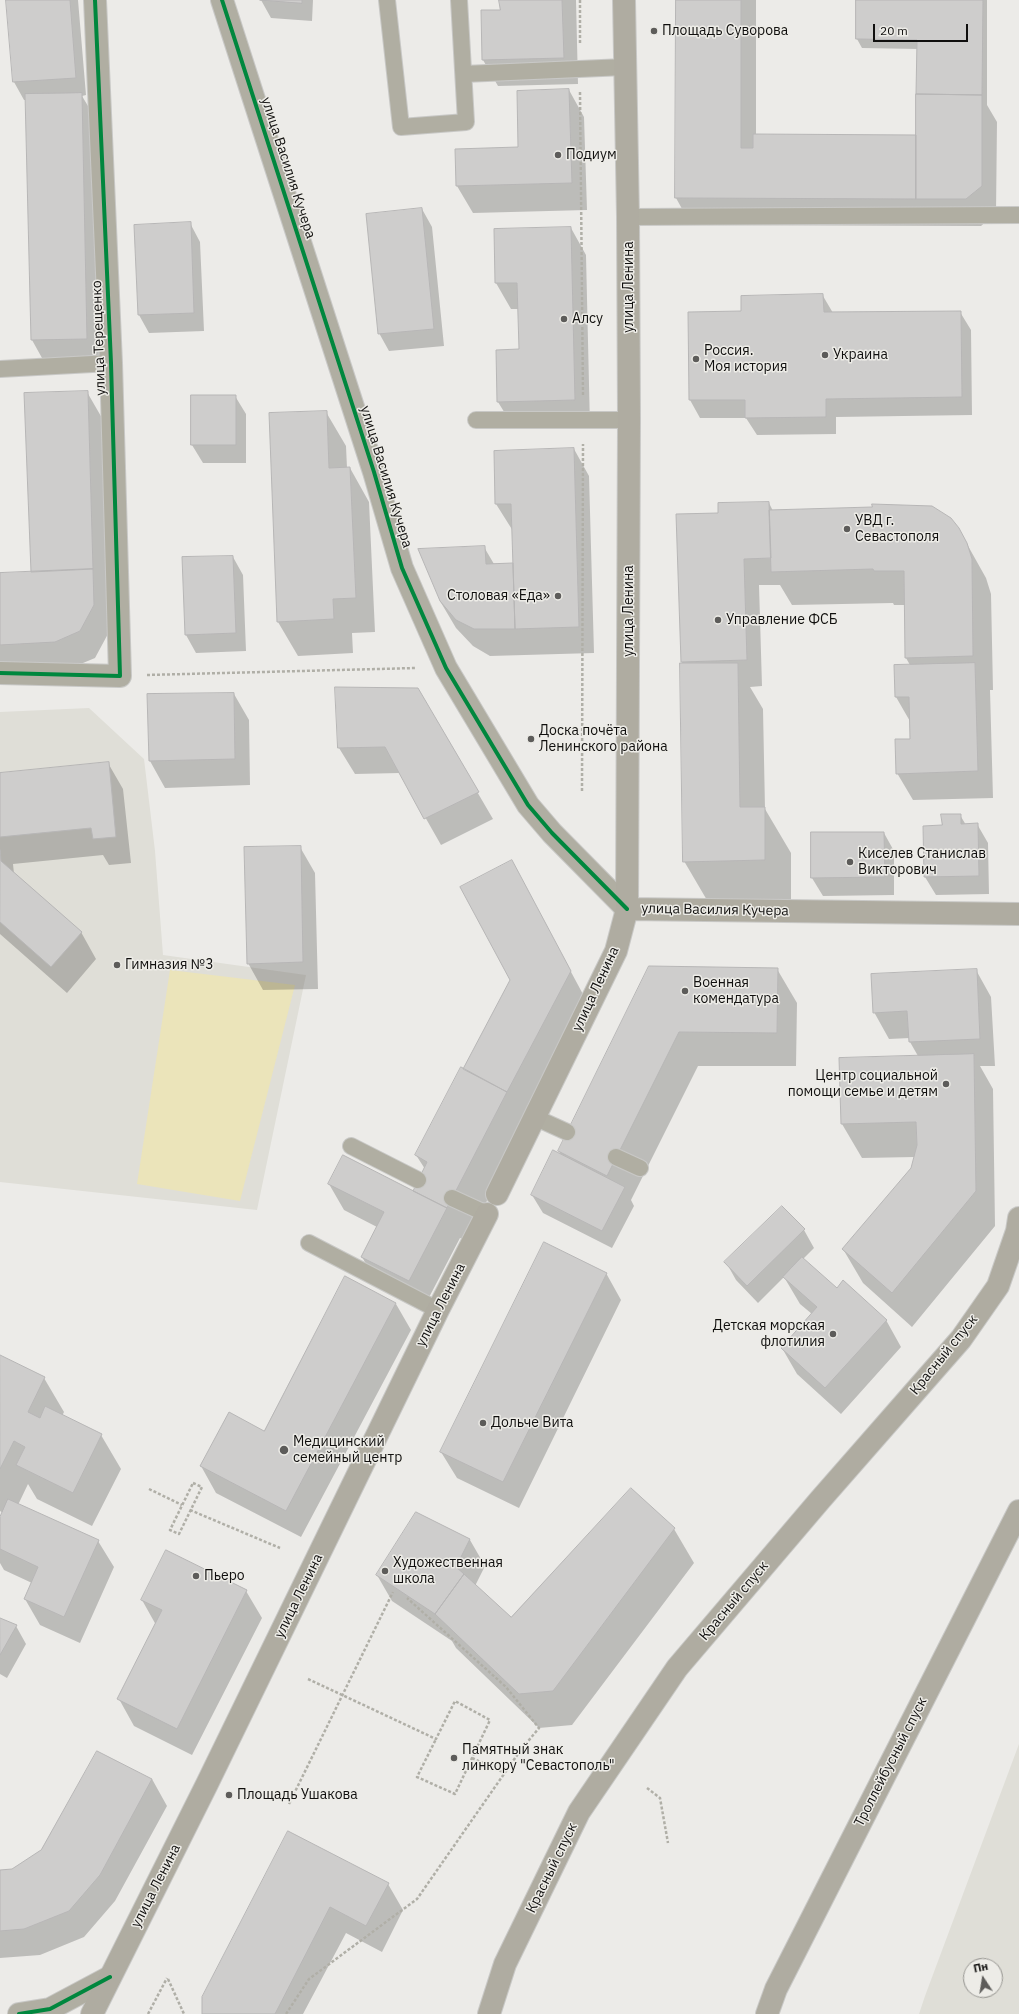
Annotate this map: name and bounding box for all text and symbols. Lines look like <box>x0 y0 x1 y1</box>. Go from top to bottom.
scale bar <box>875 16 970 42</box>
place label: Площадь Суворова <box>662 23 788 39</box>
text: 20 m <box>880 23 908 38</box>
marker: Площадь Суворова <box>649 26 659 36</box>
street label: улица Василия Кучера <box>257 95 319 241</box>
place label: Подиум <box>566 147 617 163</box>
marker: Подиум <box>553 150 563 160</box>
street label: улица Ленина <box>621 241 637 333</box>
street label: улица Терещенко <box>89 280 109 396</box>
place label: Алсу <box>572 311 603 327</box>
marker: Алсу <box>559 314 569 324</box>
place label: Россия. Моя история <box>704 343 787 376</box>
place label: Украина <box>833 347 888 363</box>
marker: Украина <box>820 350 830 360</box>
marker: Россия. Моя история <box>691 354 701 364</box>
street label: улица Василия Кучера <box>356 404 416 550</box>
place label: УВД г. Севастополя <box>855 513 939 546</box>
marker: УВД г. Севастополя <box>842 524 852 534</box>
street label: улица Ленина <box>621 565 637 657</box>
place label: Столовая «Еда» <box>447 588 550 604</box>
marker: Столовая «Еда» <box>553 591 563 601</box>
place label: Управление ФСБ <box>726 612 838 628</box>
marker: Управление ФСБ <box>713 615 723 625</box>
place label: Доска почёта Ленинского района <box>539 723 668 756</box>
marker: Доска почёта Ленинского района <box>526 734 536 744</box>
place label: Киселев Станислав Викторович <box>858 846 986 878</box>
marker: Киселев Станислав Викторович <box>845 857 855 867</box>
street label: улица Василия Кучера <box>641 900 789 920</box>
street label: улица Ленина <box>569 944 623 1034</box>
place label: Гимназия №3 <box>125 957 214 973</box>
marker: Гимназия №3 <box>112 960 122 970</box>
place label: Военная комендатура <box>693 975 779 1008</box>
marker: Военная комендатура <box>680 986 690 996</box>
place label: Центр социальной помощи семье и детям <box>788 1068 938 1100</box>
marker: Центр социальной помощи семье и детям <box>941 1079 951 1089</box>
street label: улица Ленина <box>413 1260 469 1350</box>
street label: Красный спуск <box>907 1311 981 1399</box>
place label: Детская морская флотилия <box>713 1318 825 1350</box>
marker: Детская морская флотилия <box>828 1329 838 1339</box>
place label: Дольче Вита <box>491 1415 574 1431</box>
marker: Дольче Вита <box>478 1418 488 1428</box>
place label: Медицинский семейный центр <box>293 1434 402 1466</box>
marker: Медицинский семейный центр <box>278 1444 290 1456</box>
street label: улица Ленина <box>271 1551 327 1641</box>
place label: Художественная школа <box>393 1555 503 1588</box>
street label: Красный спуск <box>696 1558 772 1644</box>
marker: Художественная школа <box>380 1566 390 1576</box>
place label: Пьеро <box>204 1568 245 1584</box>
marker: Пьеро <box>191 1571 201 1581</box>
street label: Троллейбусный спуск <box>851 1694 931 1830</box>
place label: Памятный знак линкору "Севастополь" <box>462 1742 615 1774</box>
marker: Памятный знак линкору "Севастополь" <box>449 1753 459 1763</box>
place label: Площадь Ушакова <box>237 1787 358 1803</box>
marker: Площадь Ушакова <box>224 1790 234 1800</box>
street label: Красный спуск <box>523 1820 581 1916</box>
street label: улица Ленина <box>128 1841 184 1931</box>
north arrow <box>963 1958 1003 1998</box>
text: Пн <box>972 1959 989 1976</box>

